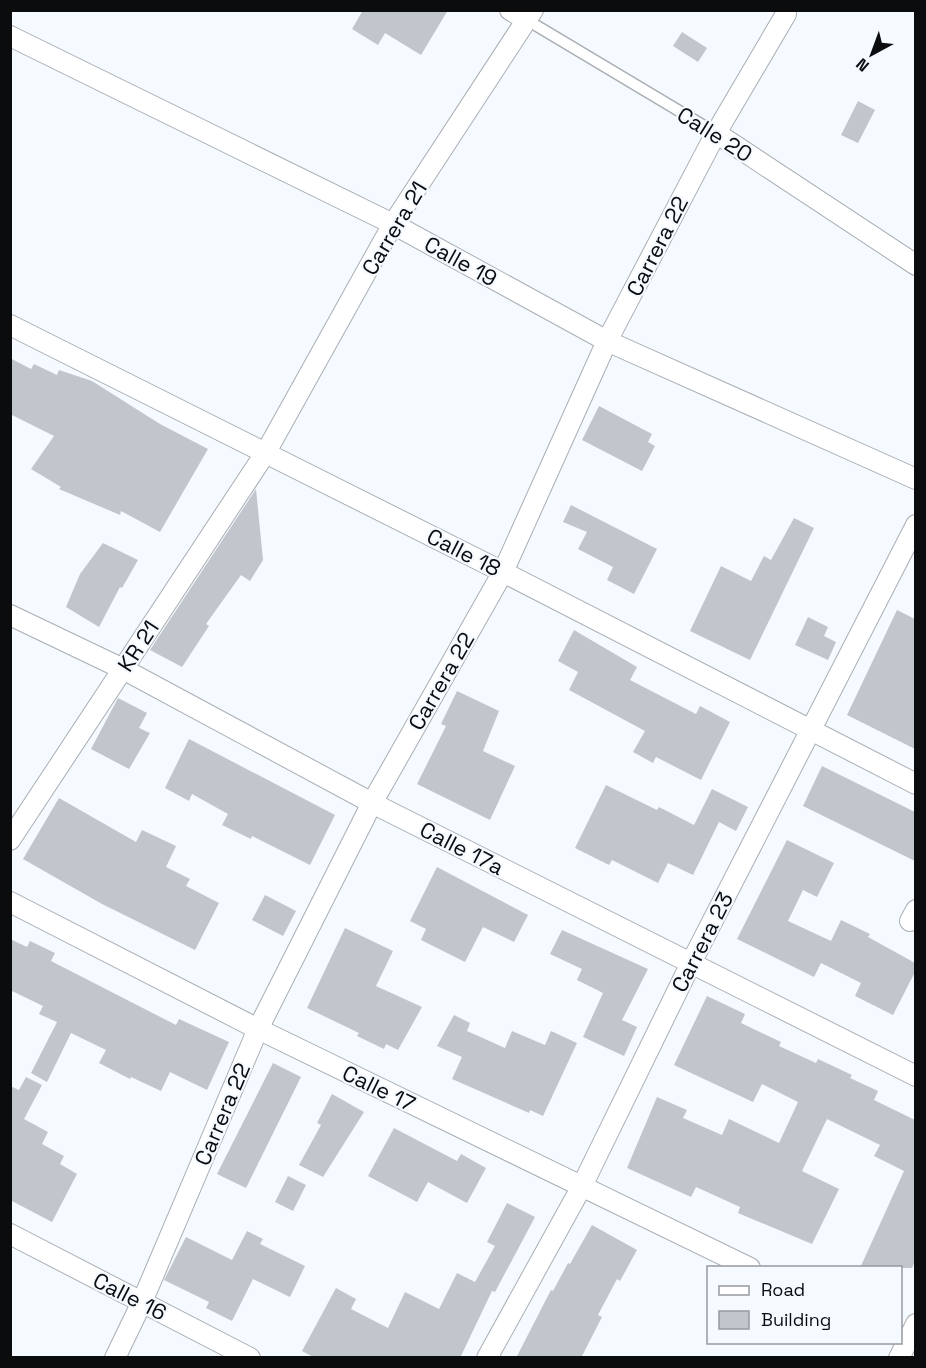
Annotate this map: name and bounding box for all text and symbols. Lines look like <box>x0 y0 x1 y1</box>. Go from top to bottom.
north arrow <box>842 24 902 84</box>
text: N <box>852 53 873 76</box>
street label: Calle 20 <box>672 100 758 168</box>
street label: Carrera 21 <box>355 176 433 280</box>
street label: Carrera 22 <box>620 191 694 301</box>
street label: Calle 19 <box>420 230 502 292</box>
street label: Calle 18 <box>422 522 506 582</box>
street label: KR 21 <box>111 615 165 677</box>
street label: Carrera 22 <box>402 627 480 735</box>
street label: Calle 17a <box>415 815 509 881</box>
street label: Carrera 23 <box>665 887 739 997</box>
street label: Carrera 22 <box>188 1058 256 1170</box>
street label: Calle 17 <box>338 1058 420 1118</box>
street label: Calle 16 <box>88 1266 172 1326</box>
legend <box>707 1266 902 1344</box>
text: Road <box>761 1278 805 1301</box>
text: Building <box>761 1308 831 1331</box>

